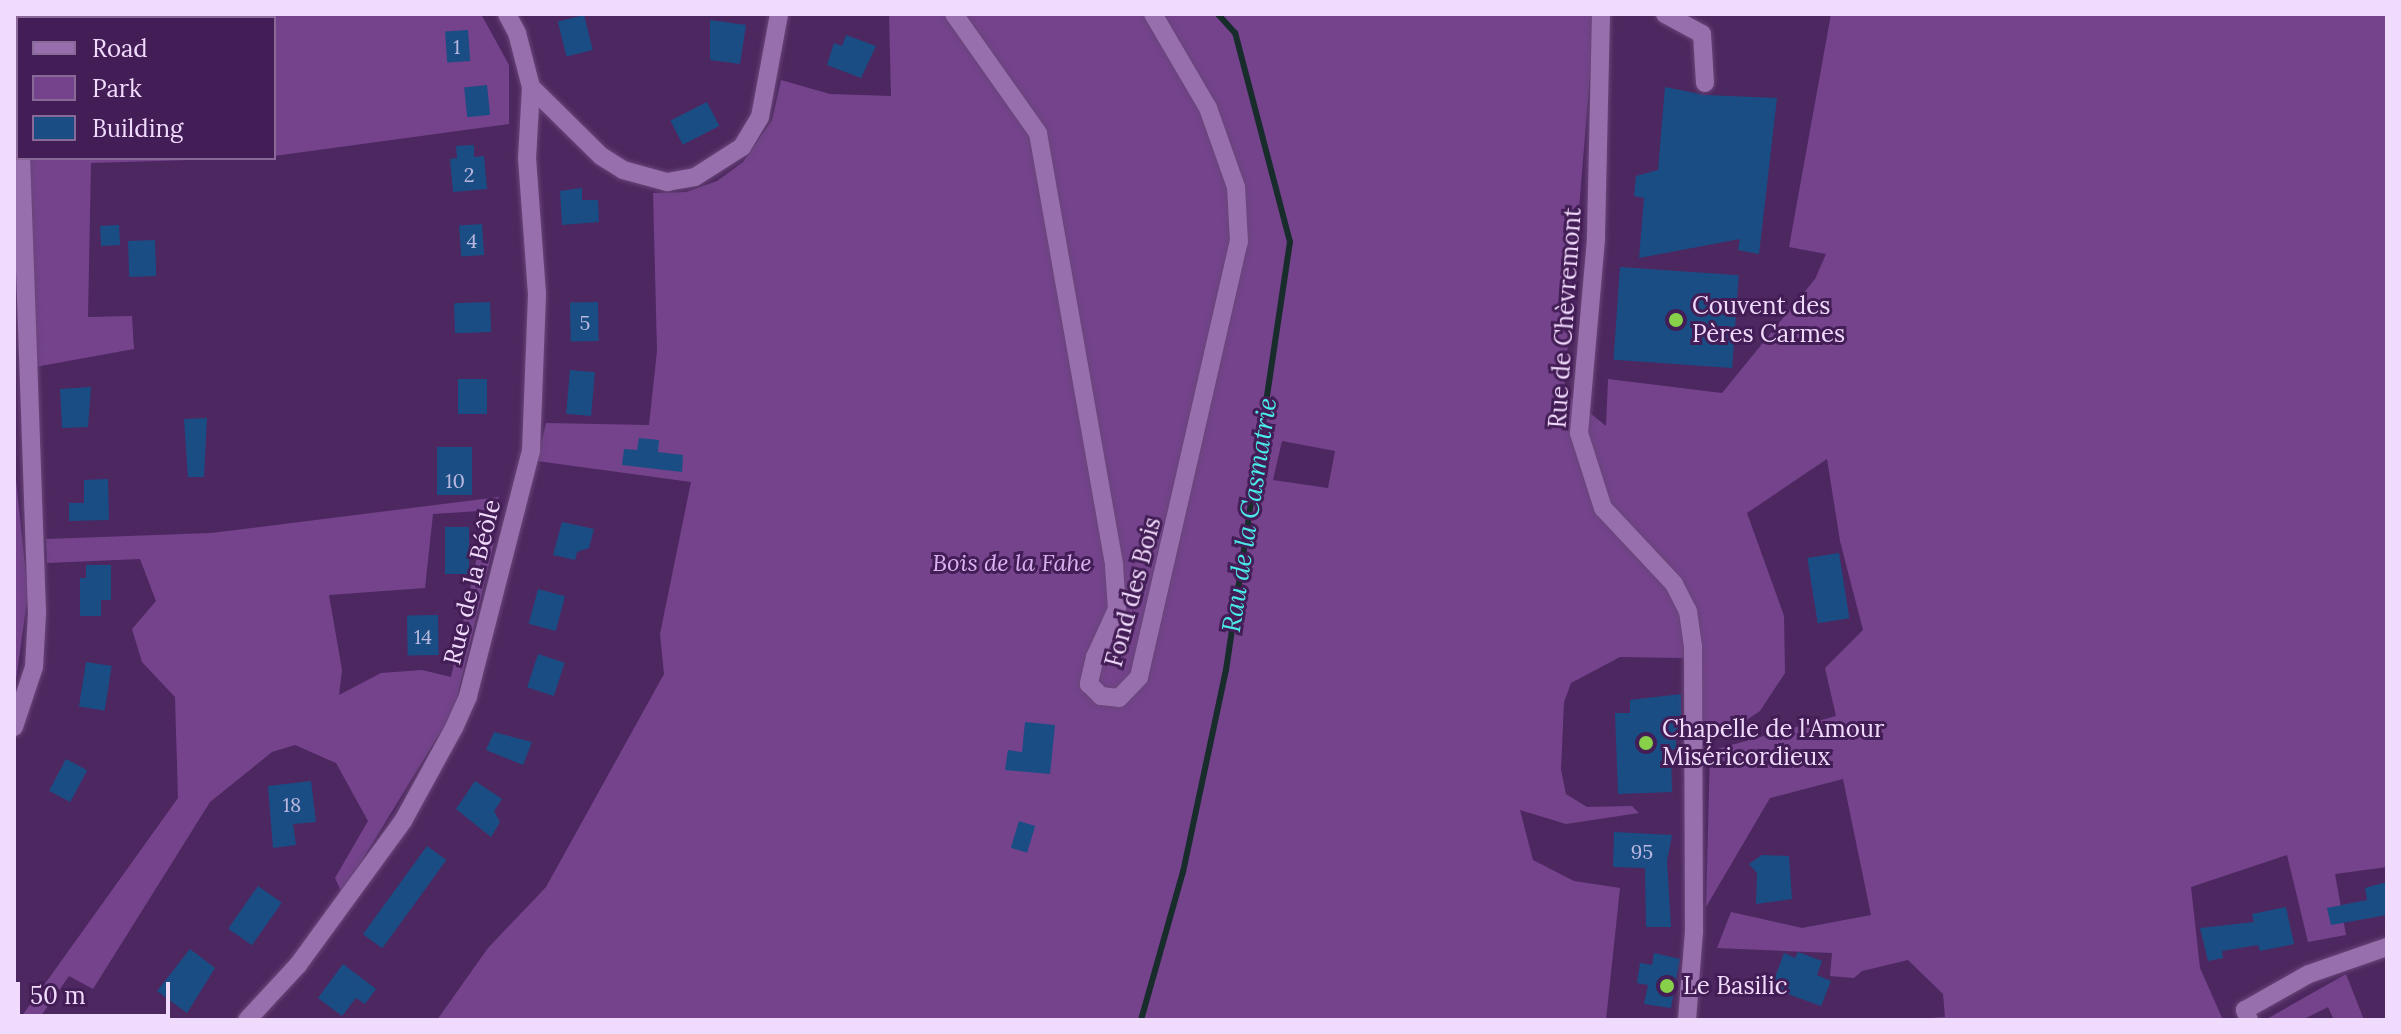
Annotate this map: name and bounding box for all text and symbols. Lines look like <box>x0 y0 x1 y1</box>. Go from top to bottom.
legend <box>16 16 276 160</box>
text: Road <box>92 33 148 64</box>
house number: 1 <box>453 34 461 58</box>
text: Park <box>92 73 142 104</box>
text: Building <box>92 113 183 144</box>
house number: 2 <box>464 162 474 186</box>
street label: Rue de Chèvremont <box>1543 207 1587 429</box>
house number: 4 <box>467 228 477 252</box>
place label: Couvent des Pères Carmes <box>1692 292 1845 348</box>
house number: 5 <box>580 310 590 334</box>
marker: Couvent des Pères Carmes <box>1667 311 1685 329</box>
water label: Rau de la Casmatrie <box>1215 395 1283 635</box>
house number: 10 <box>445 468 465 492</box>
street label: Rue de la Béôle <box>438 497 506 667</box>
street label: Fond des Bois <box>1099 514 1167 670</box>
park label: Bois de la Fahe <box>932 549 1092 577</box>
house number: 14 <box>414 624 432 648</box>
place label: Chapelle de l'Amour Miséricordieux <box>1662 715 1885 771</box>
marker: Chapelle de l'Amour Miséricordieux <box>1637 734 1655 752</box>
house number: 18 <box>283 792 301 816</box>
house number: 95 <box>1631 839 1653 863</box>
scale bar <box>20 966 174 1016</box>
place label: Le Basilic <box>1683 972 1787 1000</box>
marker: Le Basilic <box>1658 977 1676 995</box>
text: 50 m <box>30 980 86 1011</box>

